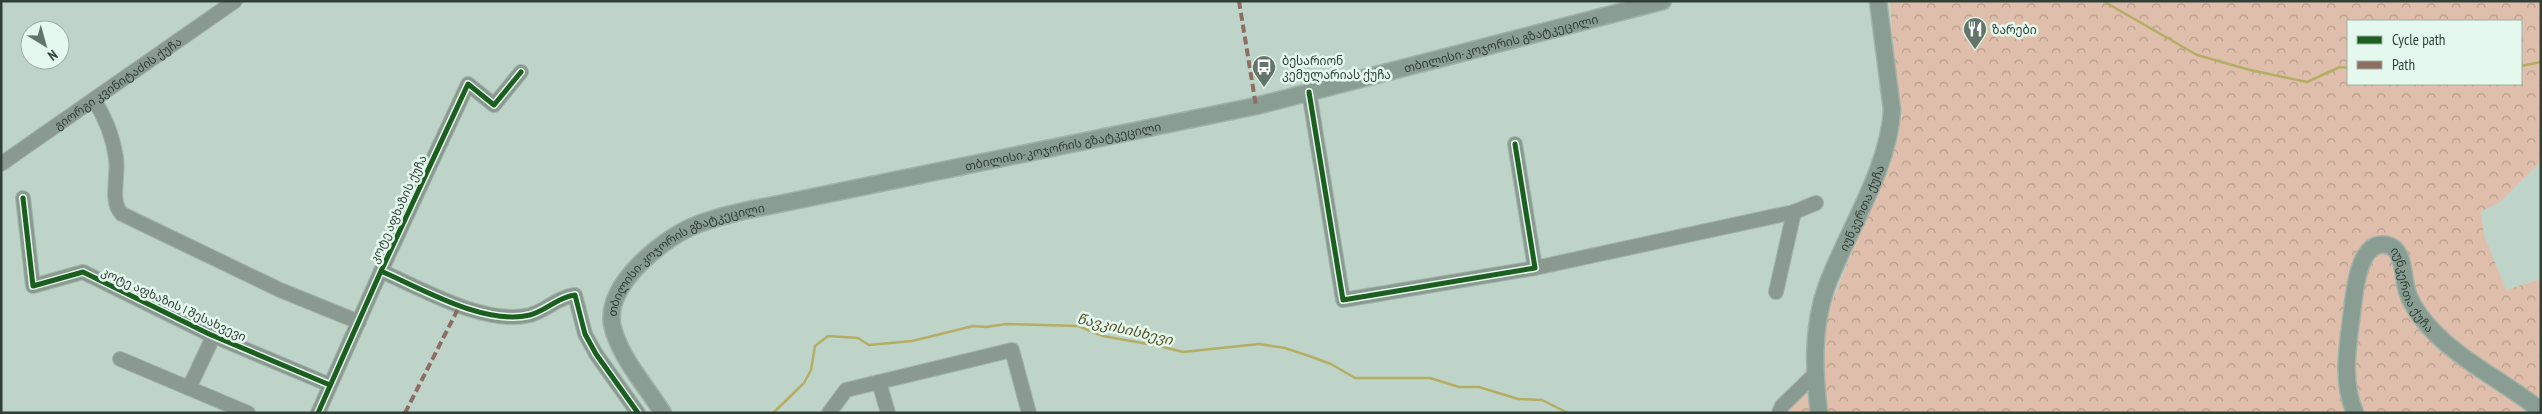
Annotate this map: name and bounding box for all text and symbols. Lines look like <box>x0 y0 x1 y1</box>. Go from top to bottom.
street label: თბილისი-კოჯორის გზატკეცილი <box>1402 11 1600 75</box>
restaurant icon: ზარები <box>1962 16 1988 50</box>
north arrow <box>20 20 70 70</box>
legend <box>2347 20 2522 85</box>
place label: ზარები <box>1992 22 2037 37</box>
text: Cycle path <box>2392 30 2445 49</box>
street label: გიორგი კვინიტაძის ქუჩა <box>51 33 184 132</box>
text: N <box>44 46 61 65</box>
place label: ბესარიონ კემულარიას ქუჩა <box>1282 53 1391 83</box>
bus stop icon: ბესარიონ კემულარიას ქუჩა <box>1251 54 1277 88</box>
text: Path <box>2392 55 2415 74</box>
street label: თბილისი-კოჯორის გზატკეცილი <box>963 118 1162 173</box>
street label: კოტე აფხაზის ქუჩა <box>366 152 430 266</box>
street label: იუნკერთა ქუჩა <box>1835 163 1887 253</box>
street label: თბილისი-კოჯორის გზატკეცილი <box>604 200 766 317</box>
street label: იუნკერთა ქუჩა <box>2388 243 2438 335</box>
street label: კოტე აფხაზის I შესახვევი <box>99 264 249 344</box>
water label: წავკისისხევი <box>1075 309 1175 349</box>

